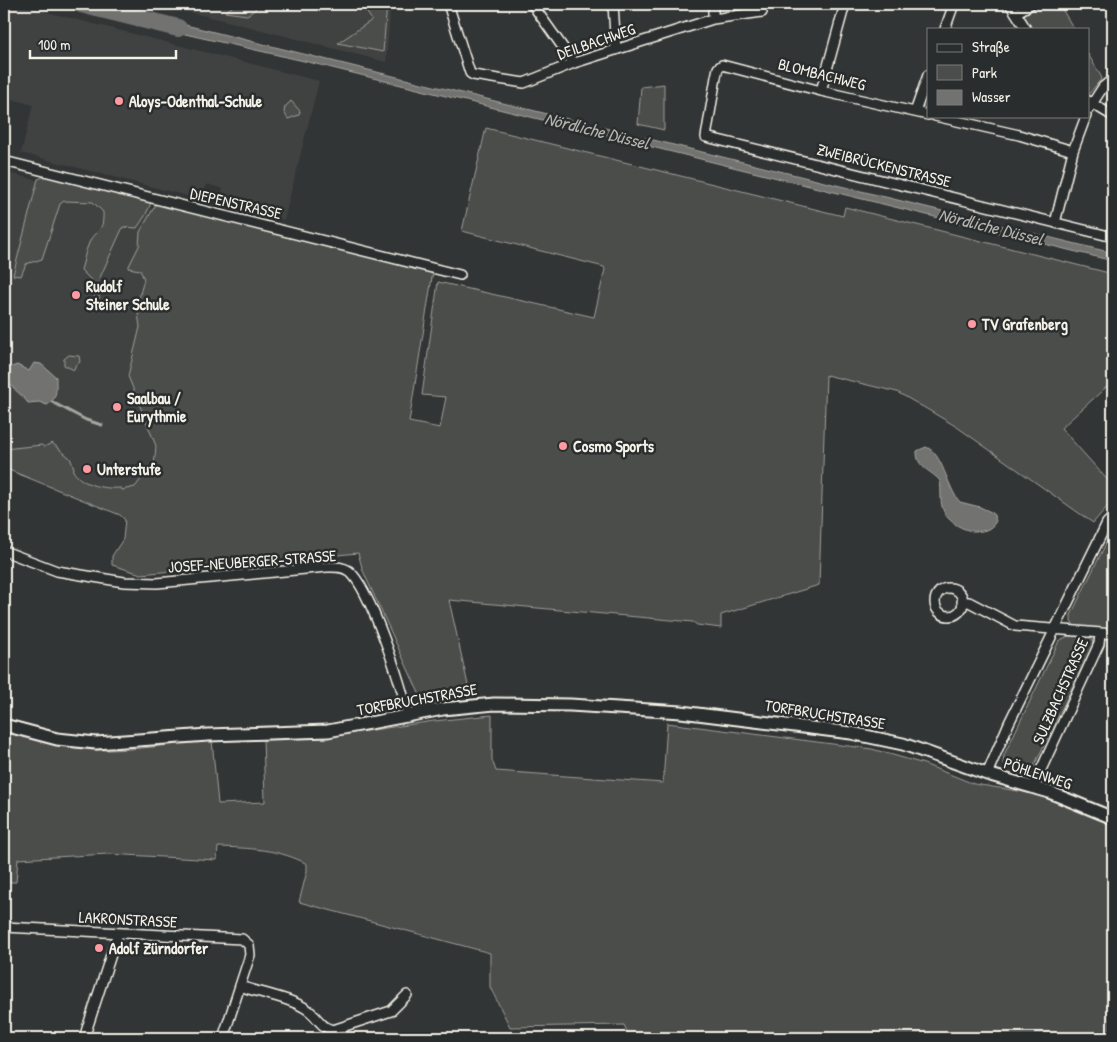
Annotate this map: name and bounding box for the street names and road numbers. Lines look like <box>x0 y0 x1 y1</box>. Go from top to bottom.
street label: DEILBACHWEG <box>554 17 638 65</box>
street label: BLOMBACHWEG <box>776 53 868 96</box>
street label: ZWEIBRÜCKENSTRASSE <box>815 138 953 192</box>
street label: DIEPENSTRASSE <box>188 182 284 224</box>
street label: JOSEF-NEUBERGER-STRASSE <box>167 544 337 578</box>
street label: SULZBACHSTRASSE <box>1027 634 1093 748</box>
street label: TORFBRUCHSTRASSE <box>355 678 479 720</box>
street label: TORFBRUCHSTRASSE <box>763 694 887 734</box>
street label: PÖHLENWEG <box>1001 752 1075 794</box>
street label: LAKRONSTRASSE <box>78 905 178 933</box>

